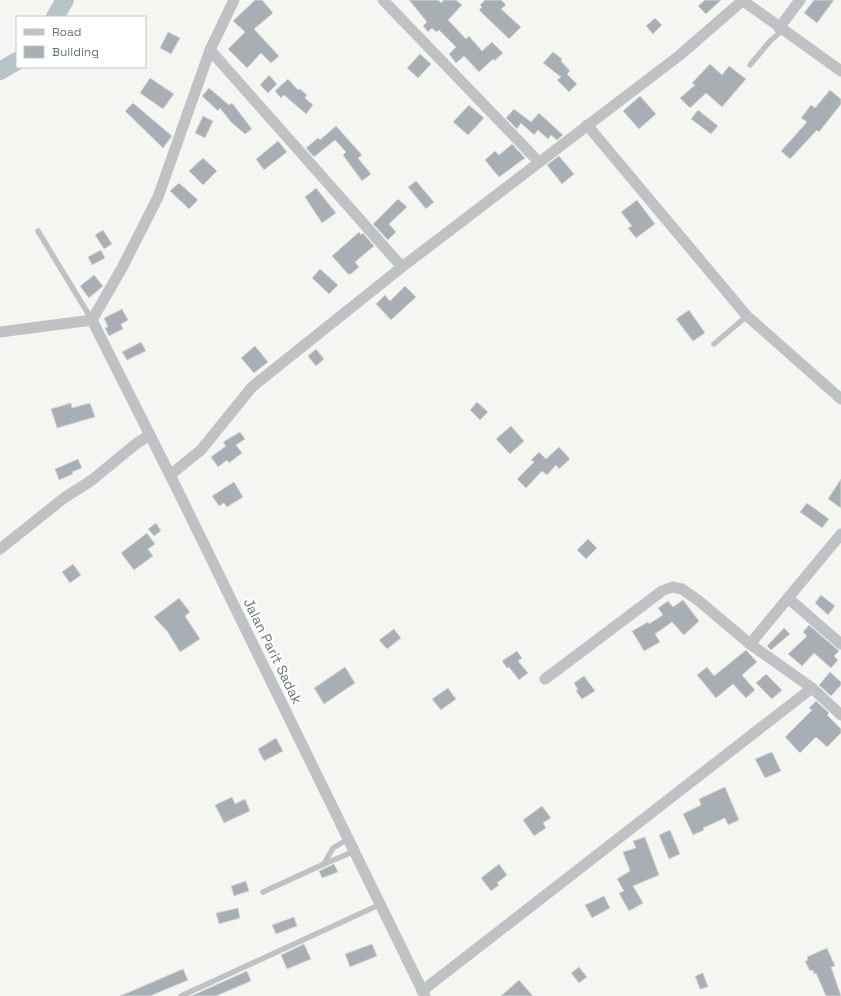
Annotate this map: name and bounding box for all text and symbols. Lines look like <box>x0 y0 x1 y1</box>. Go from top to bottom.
legend <box>16 16 146 68</box>
text: Road <box>52 24 81 40</box>
text: Building <box>52 44 99 60</box>
street label: Jalan Parit Sadak <box>240 595 307 707</box>

